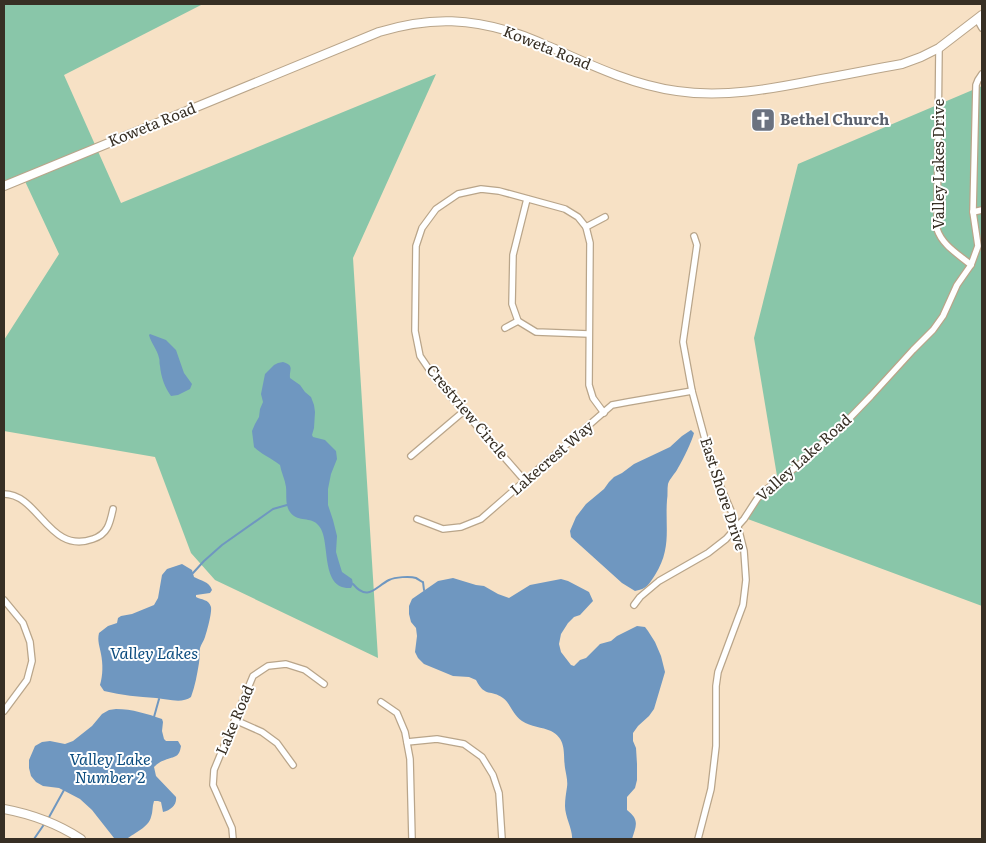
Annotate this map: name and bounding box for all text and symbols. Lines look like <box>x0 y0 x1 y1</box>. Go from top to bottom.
street label: Koweta Road <box>500 18 595 75</box>
street label: Koweta Road <box>104 95 199 152</box>
street label: Valley Lakes Drive <box>926 98 949 229</box>
church icon: Bethel Church <box>750 107 776 133</box>
place label: Bethel Church <box>780 107 889 130</box>
street label: Crestview Circle <box>422 359 515 464</box>
street label: Valley Lake Road <box>750 408 856 506</box>
street label: Lakecrest Way <box>504 414 598 500</box>
street label: East Shore Drive <box>695 434 754 553</box>
water label: Valley Lakes <box>110 640 198 664</box>
street label: Lake Road <box>209 681 259 758</box>
water label: Valley Lake Number 2 <box>69 746 151 788</box>

